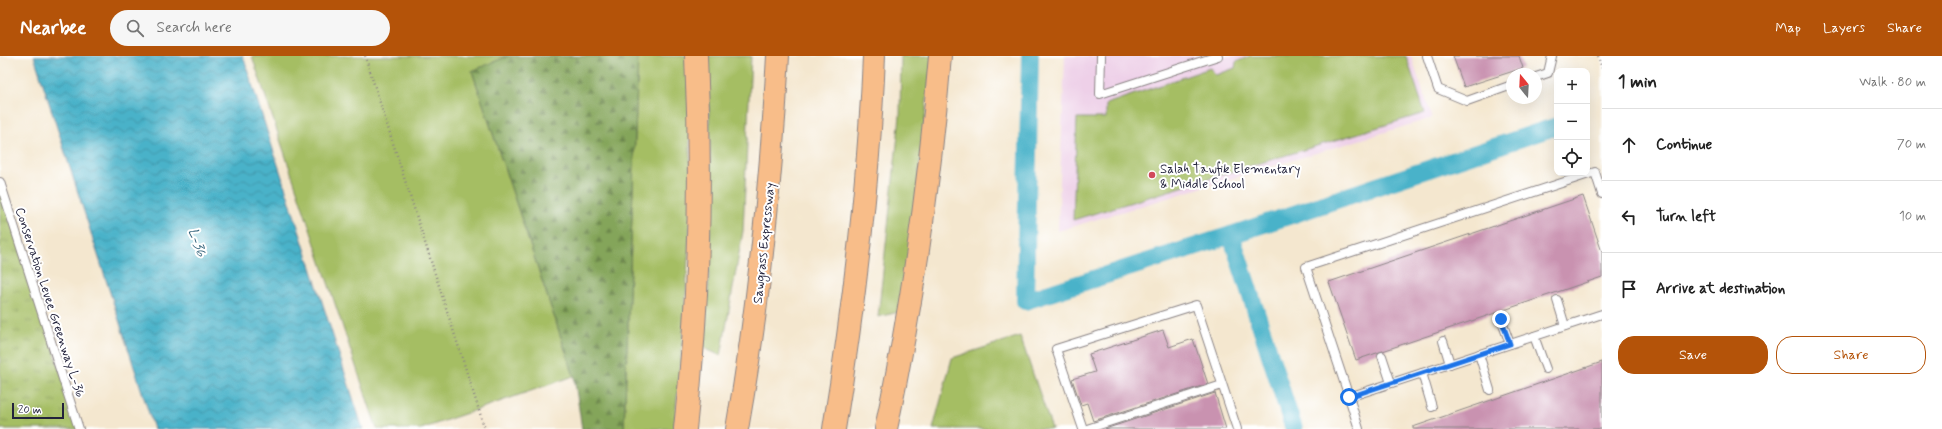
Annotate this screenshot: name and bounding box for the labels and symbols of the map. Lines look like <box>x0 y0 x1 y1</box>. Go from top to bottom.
north arrow <box>1506 68 1542 104</box>
place label: Salah Tawfik Elementary & Middle School <box>1160 161 1300 193</box>
marker: Salah Tawfik Elementary & Middle School <box>1147 170 1157 180</box>
street label: Sawgrass Expressway <box>750 182 780 305</box>
street label: Conservation Levee Greenway L-36 <box>11 205 88 400</box>
water label: L-36 <box>184 226 210 259</box>
route end <box>1492 310 1510 328</box>
route start <box>1340 388 1358 406</box>
scale bar <box>12 401 64 420</box>

